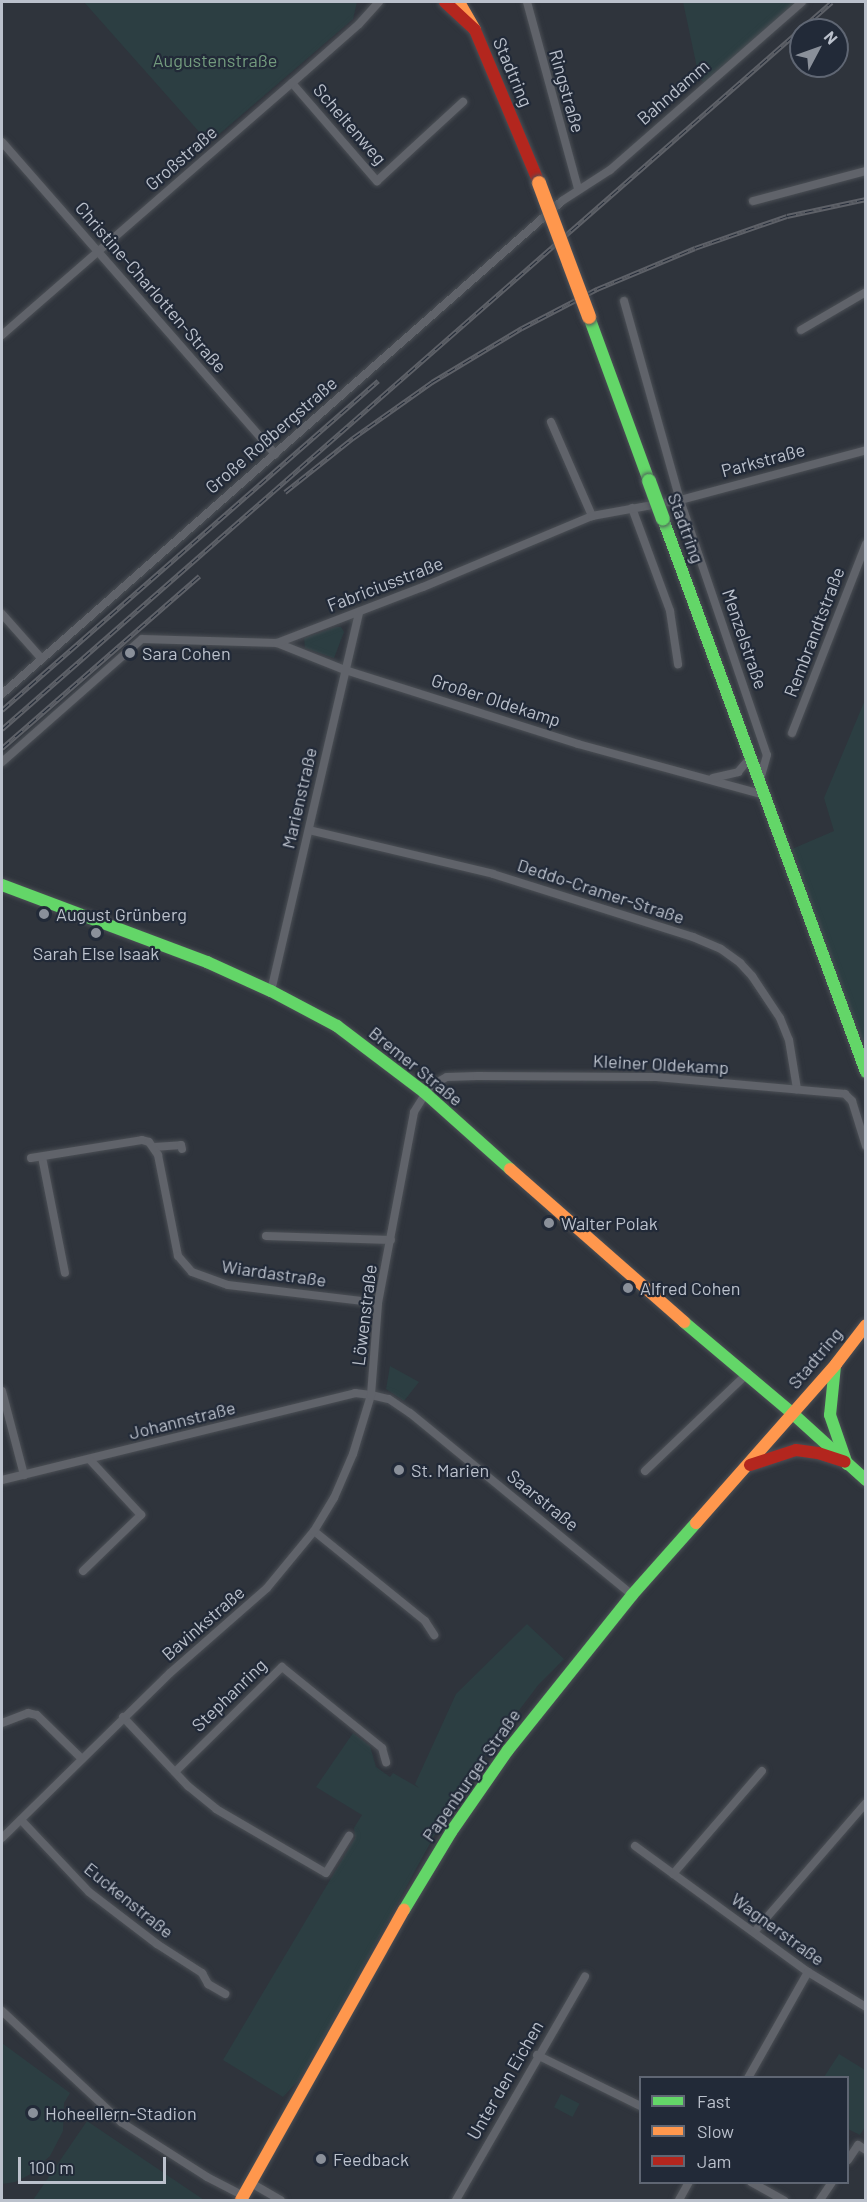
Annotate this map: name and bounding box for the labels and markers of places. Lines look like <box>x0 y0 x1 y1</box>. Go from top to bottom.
place label: Sara Cohen <box>142 642 231 664</box>
marker: Sara Cohen <box>123 646 137 660</box>
place label: August Grünberg <box>56 903 187 925</box>
marker: August Grünberg <box>37 907 51 921</box>
marker: Sarah Else Isaak <box>89 926 103 940</box>
place label: Sarah Else Isaak <box>33 942 159 964</box>
place label: Walter Polak <box>561 1212 658 1234</box>
marker: Walter Polak <box>542 1216 556 1230</box>
place label: Alfred Cohen <box>640 1277 741 1299</box>
marker: Alfred Cohen <box>621 1281 635 1295</box>
place label: St. Marien <box>411 1459 489 1481</box>
marker: St. Marien <box>392 1463 406 1477</box>
place label: Hoheellern-Stadion <box>45 2102 197 2124</box>
marker: Hoheellern-Stadion <box>26 2106 40 2120</box>
place label: Feedback <box>333 2148 409 2170</box>
marker: Feedback <box>314 2152 328 2166</box>

